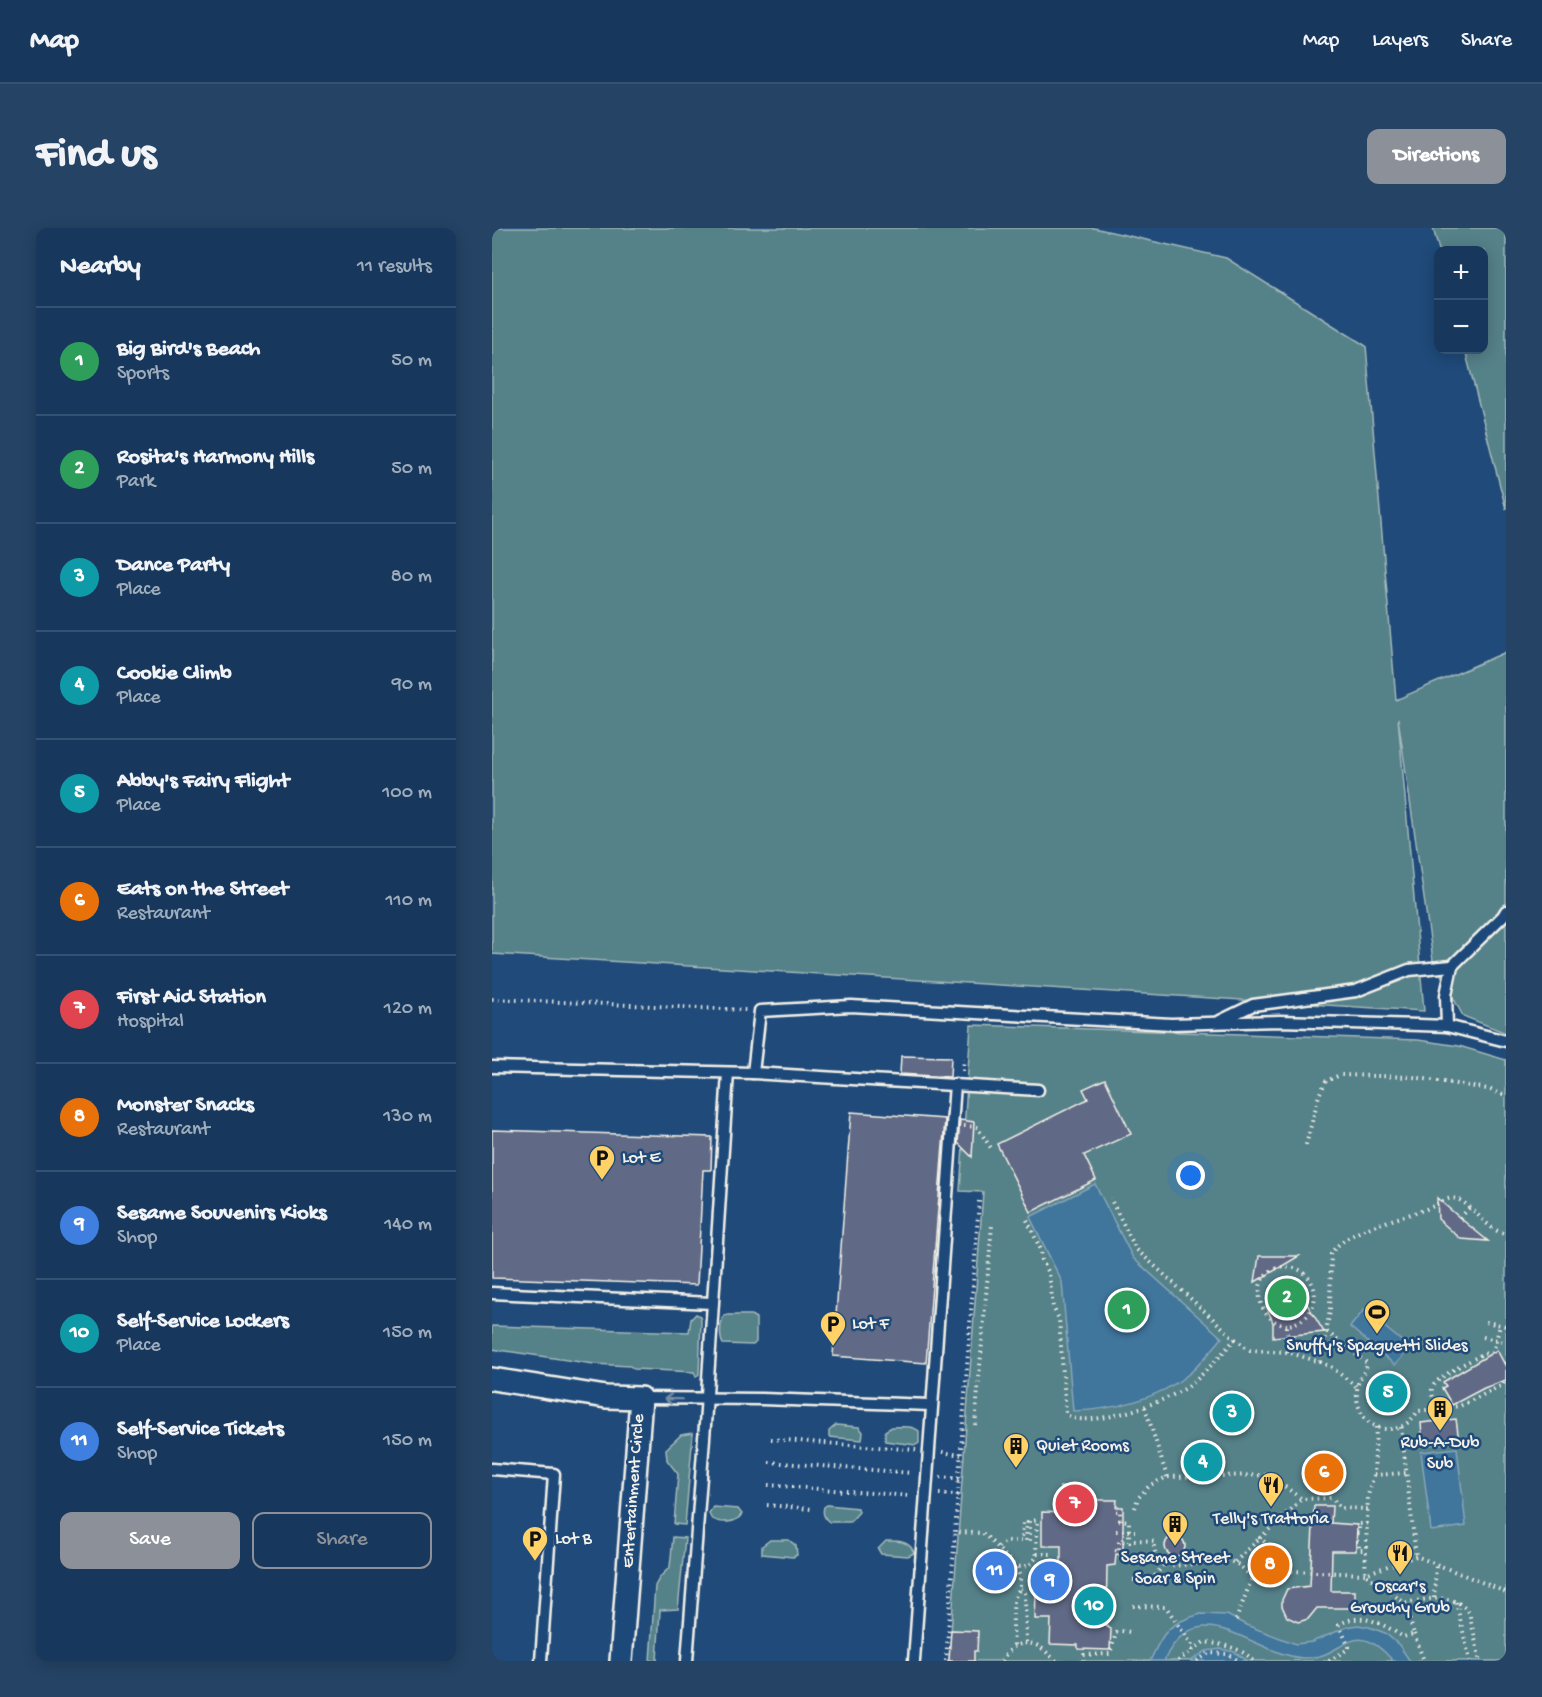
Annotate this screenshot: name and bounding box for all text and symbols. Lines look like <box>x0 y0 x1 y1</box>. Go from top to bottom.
text: Map <box>30 25 79 58</box>
text: Map <box>1303 29 1339 54</box>
text: Layers <box>1372 29 1428 54</box>
text: Share <box>1461 29 1512 54</box>
button: Directions <box>1367 129 1506 184</box>
text: Find us <box>36 132 156 181</box>
map controls <box>1434 246 1488 354</box>
button: + <box>1434 246 1488 300</box>
text: Nearby <box>60 252 141 283</box>
text: 11 results <box>357 256 432 279</box>
button: − <box>1434 300 1488 354</box>
text: Big Bird's Beach <box>117 337 260 363</box>
text: 1 <box>75 350 84 373</box>
text: 50 m <box>391 350 432 373</box>
text: Sports <box>117 363 169 386</box>
text: Rosita's Harmony Hills <box>117 445 314 471</box>
text: 2 <box>75 458 84 481</box>
text: 50 m <box>391 458 432 481</box>
text: Park <box>117 471 155 494</box>
text: Dance Party <box>117 553 230 579</box>
text: 3 <box>74 566 85 589</box>
text: 80 m <box>391 566 432 589</box>
text: Place <box>117 579 161 602</box>
text: Cookie Climb <box>117 661 232 687</box>
text: 4 <box>75 674 84 697</box>
text: 90 m <box>392 674 432 697</box>
text: Place <box>117 687 161 710</box>
text: Abby's Fairy Flight <box>117 769 289 795</box>
text: 5 <box>74 782 85 805</box>
text: 100 m <box>382 782 432 805</box>
text: Place <box>117 795 161 818</box>
text: Eats on the Street <box>117 877 288 903</box>
text: 6 <box>74 890 85 913</box>
text: 110 m <box>386 890 432 913</box>
text: Restaurant <box>117 903 210 926</box>
text: First Aid Station <box>117 985 266 1011</box>
text: 7 <box>74 998 85 1021</box>
text: 120 m <box>384 998 432 1021</box>
text: Hospital <box>117 1011 184 1034</box>
text: Monster Snacks <box>117 1093 254 1119</box>
text: 8 <box>74 1106 85 1129</box>
text: 130 m <box>383 1106 432 1129</box>
text: Restaurant <box>117 1119 210 1142</box>
parking icon: Lot E <box>587 1143 617 1181</box>
place label: Lot E <box>622 1148 662 1169</box>
your location <box>1176 1161 1205 1190</box>
text: Sesame Souvenirs Kioks <box>117 1201 327 1227</box>
text: 9 <box>74 1214 85 1237</box>
text: 140 m <box>384 1214 432 1237</box>
text: Shop <box>117 1227 157 1250</box>
pin: 2 <box>1268 1276 1306 1320</box>
pin: 1 <box>1108 1288 1146 1332</box>
sports icon: Snuffy's Spaguetti Slides <box>1362 1297 1392 1335</box>
text: Self-Service Lockers <box>117 1309 289 1335</box>
parking icon: Lot F <box>818 1309 848 1347</box>
place label: Lot F <box>852 1314 890 1335</box>
text: 10 <box>70 1322 89 1345</box>
text: 150 m <box>383 1322 432 1345</box>
text: Place <box>117 1335 161 1358</box>
place label: Snuffy's Spaguetti Slides <box>1286 1336 1469 1357</box>
pin: 5 <box>1368 1370 1408 1416</box>
pin: 3 <box>1212 1390 1252 1436</box>
one-way arrow <box>664 1393 684 1405</box>
building icon: Rub-A-Dub Sub <box>1425 1394 1455 1432</box>
street label: Entertainment Circle <box>618 1413 650 1569</box>
text: Self-Service Tickets <box>117 1417 284 1443</box>
text: 11 <box>71 1430 88 1453</box>
text: 150 m <box>383 1430 432 1453</box>
building icon: Quiet Rooms <box>1001 1431 1031 1469</box>
place label: Rub-A-Dub Sub <box>1401 1433 1480 1475</box>
place label: Quiet Rooms <box>1036 1436 1130 1457</box>
pin: 4 <box>1184 1440 1222 1484</box>
text: Shop <box>117 1443 157 1466</box>
pin: 6 <box>1304 1450 1344 1496</box>
restaurant icon: Telly's Trattoria <box>1256 1470 1286 1508</box>
pin: 7 <box>1056 1482 1094 1526</box>
building icon: Sesame Street Soar & Spin <box>1160 1509 1190 1547</box>
place label: Telly's Trattoria <box>1212 1509 1330 1530</box>
button: Save <box>60 1512 240 1569</box>
button: Share <box>252 1512 432 1569</box>
parking icon: Lot B <box>520 1524 550 1562</box>
place label: Lot B <box>555 1529 593 1550</box>
restaurant icon: Oscar's Grouchy Grub <box>1385 1538 1415 1576</box>
pin: 8 <box>1250 1542 1290 1588</box>
pin: 11 <box>976 1548 1014 1594</box>
place label: Sesame Street Soar & Spin <box>1121 1548 1231 1590</box>
pin: 9 <box>1030 1558 1070 1604</box>
place label: Oscar's Grouchy Grub <box>1350 1577 1451 1619</box>
pin: 10 <box>1074 1584 1114 1628</box>

